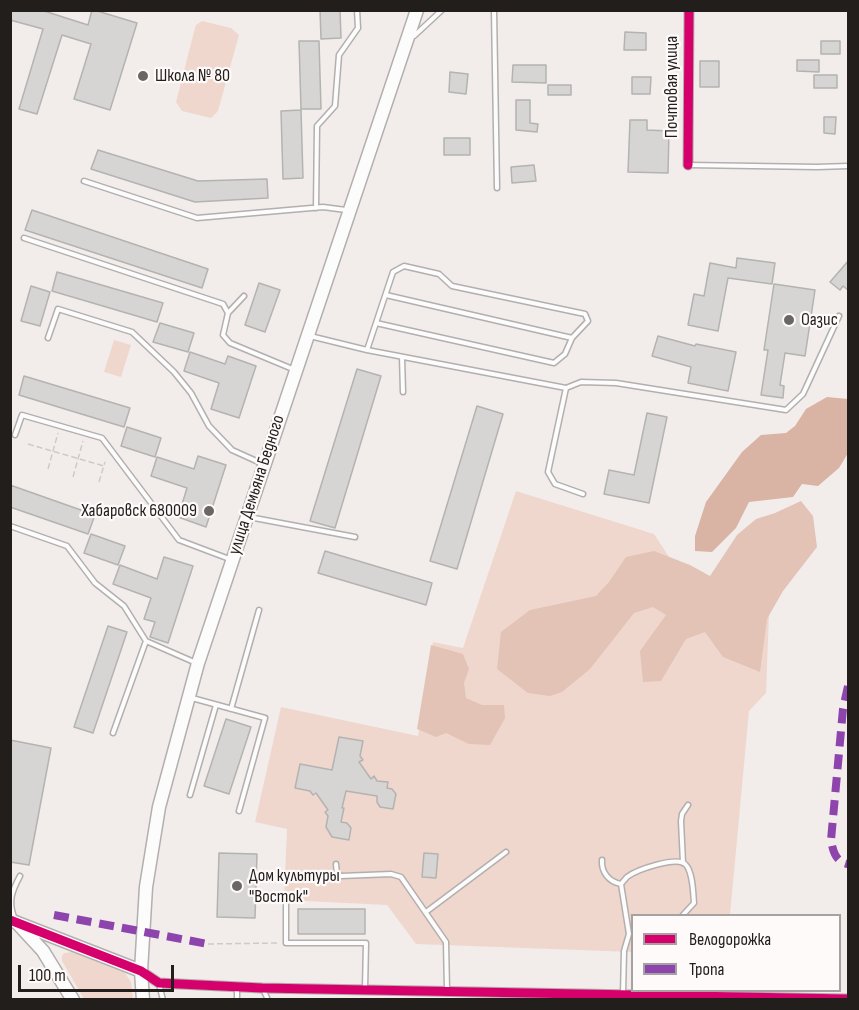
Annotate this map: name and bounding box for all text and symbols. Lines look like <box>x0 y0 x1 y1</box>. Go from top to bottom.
street label: Почтовая улица <box>661 36 683 138</box>
place label: Школа № 80 <box>155 65 230 87</box>
marker: Школа № 80 <box>136 69 150 83</box>
place label: Оазис <box>801 309 838 331</box>
marker: Оазис <box>782 313 796 327</box>
street label: улица Демьяна Бедного <box>224 412 290 558</box>
place label: Хабаровск 680009 <box>81 500 197 522</box>
marker: Хабаровск 680009 <box>202 504 216 518</box>
place label: Дом культуры "Восток" <box>249 865 340 908</box>
marker: Дом культуры "Восток" <box>230 879 244 893</box>
legend <box>631 914 841 992</box>
text: Велодорожка <box>689 929 771 950</box>
scale bar <box>21 953 177 991</box>
text: Тропа <box>689 959 725 980</box>
text: 100 m <box>29 965 66 986</box>

